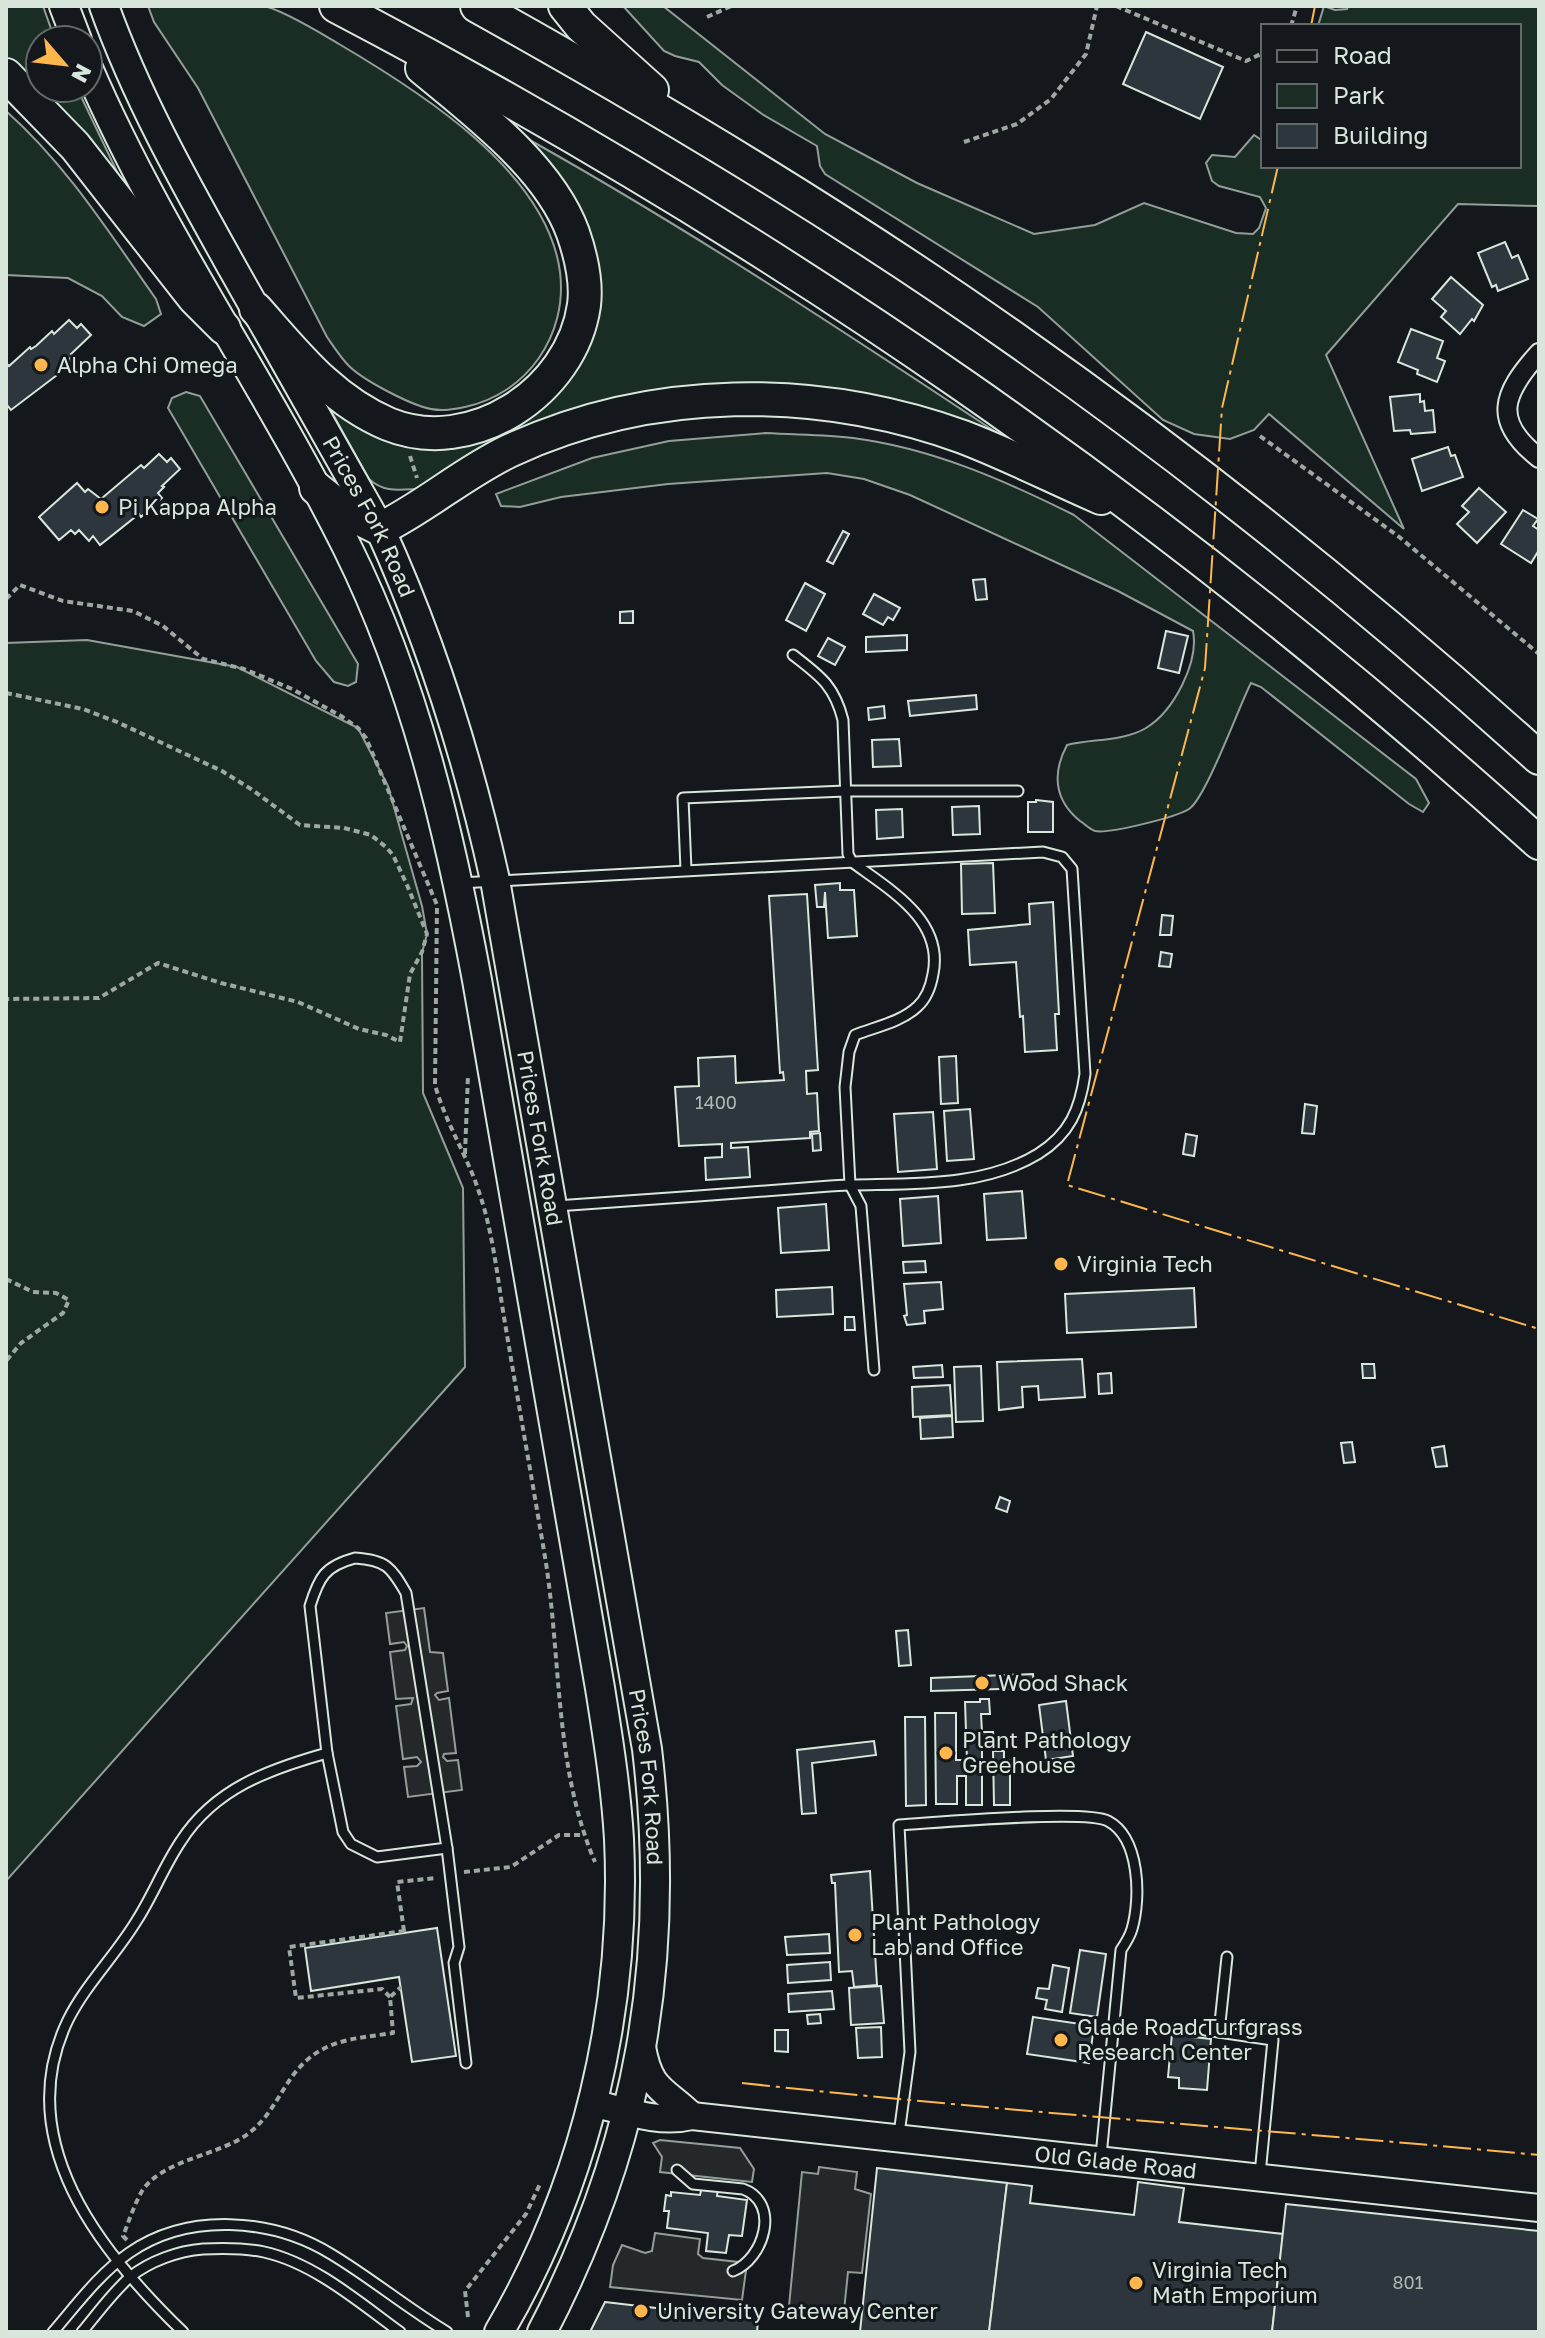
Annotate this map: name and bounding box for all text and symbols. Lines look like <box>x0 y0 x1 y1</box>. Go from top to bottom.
north arrow <box>24 24 104 104</box>
legend <box>1261 24 1521 168</box>
text: Road <box>1333 40 1392 69</box>
text: N <box>66 60 98 87</box>
text: Park <box>1333 80 1385 109</box>
text: Building <box>1333 120 1428 149</box>
place label: Alpha Chi Omega <box>57 351 238 378</box>
marker: Alpha Chi Omega <box>32 356 50 374</box>
street label: Prices Fork Road <box>317 431 422 601</box>
place label: Pi Kappa Alpha <box>118 493 277 520</box>
marker: Pi Kappa Alpha <box>93 498 111 516</box>
street label: Prices Fork Road <box>512 1048 569 1228</box>
house number: 1400 <box>695 1091 737 1113</box>
place label: Virginia Tech <box>1077 1250 1213 1277</box>
marker: Virginia Tech <box>1052 1255 1070 1273</box>
place label: Wood Shack <box>998 1669 1128 1696</box>
marker: Wood Shack <box>973 1674 991 1692</box>
street label: Prices Fork Road <box>624 1687 669 1866</box>
place label: Plant Pathology Greehouse <box>962 1726 1131 1778</box>
marker: Plant Pathology Greehouse <box>937 1744 955 1762</box>
place label: Plant Pathology Lab and Office <box>871 1908 1040 1960</box>
marker: Plant Pathology Lab and Office <box>846 1926 864 1944</box>
place label: Glade Road Turfgrass Research Center <box>1077 2013 1303 2065</box>
marker: Glade Road Turfgrass Research Center <box>1052 2031 1070 2049</box>
street label: Old Glade Road <box>1033 2139 1198 2184</box>
place label: Virginia Tech Math Emporium <box>1152 2256 1318 2308</box>
house number: 801 <box>1393 2271 1424 2293</box>
marker: Virginia Tech Math Emporium <box>1127 2274 1145 2292</box>
place label: University Gateway Center <box>657 2297 938 2324</box>
marker: University Gateway Center <box>632 2302 650 2320</box>

